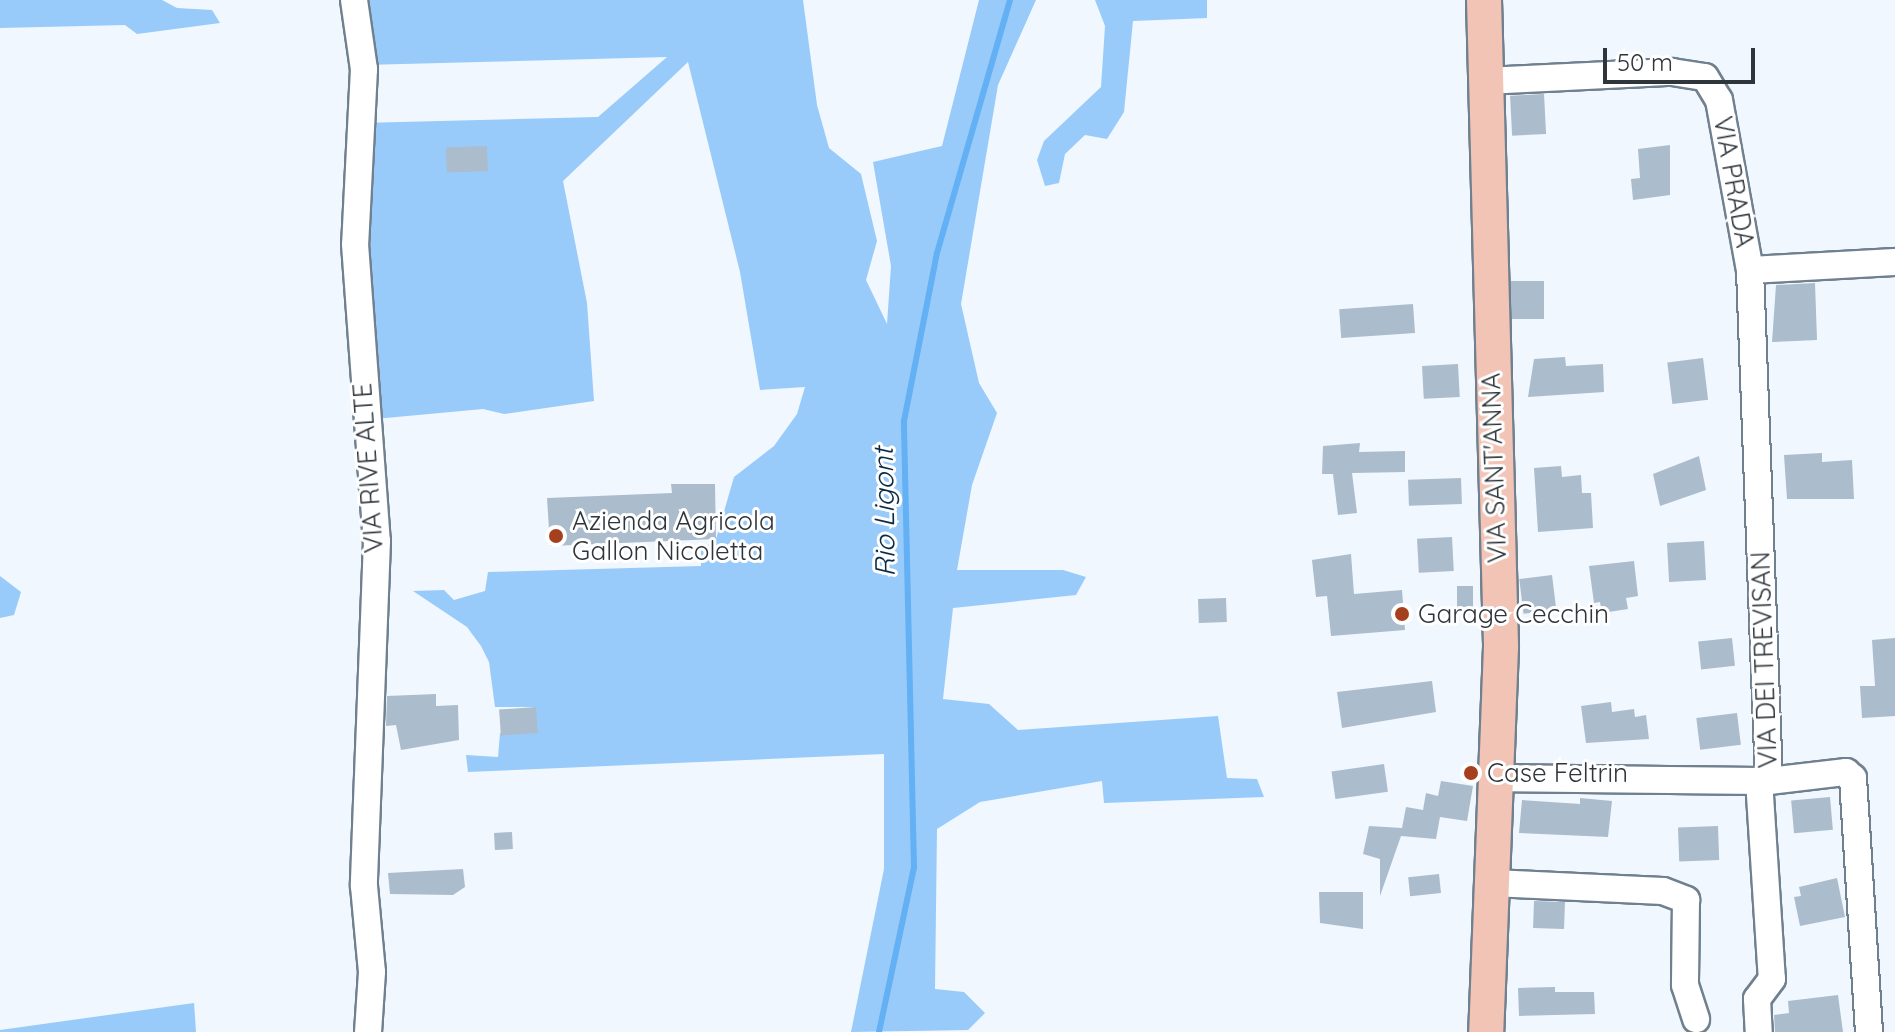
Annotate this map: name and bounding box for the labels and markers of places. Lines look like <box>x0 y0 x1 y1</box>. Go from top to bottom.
place label: Azienda Agricola Gallon Nicoletta <box>572 505 775 566</box>
marker: Azienda Agricola Gallon Nicoletta <box>547 527 565 545</box>
place label: Garage Cecchin <box>1418 598 1609 630</box>
marker: Garage Cecchin <box>1393 605 1411 623</box>
place label: Case Feltrin <box>1487 757 1628 789</box>
marker: Case Feltrin <box>1462 764 1480 782</box>

